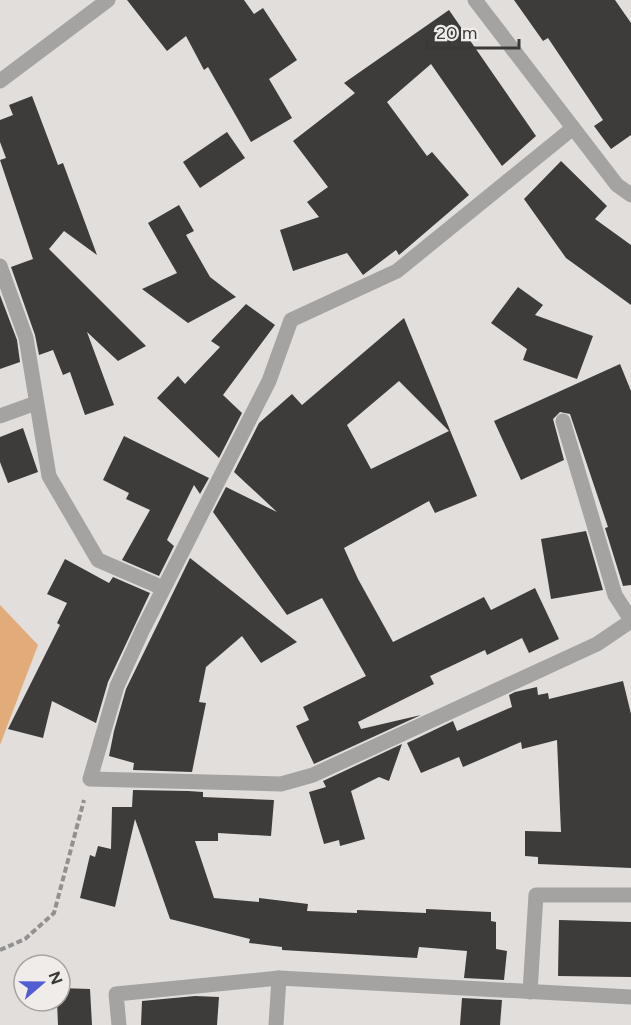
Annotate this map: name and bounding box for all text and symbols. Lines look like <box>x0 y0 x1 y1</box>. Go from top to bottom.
scale bar <box>427 12 518 50</box>
text: 20 m <box>436 22 477 44</box>
north arrow <box>12 953 72 1013</box>
text: N <box>45 969 67 987</box>

